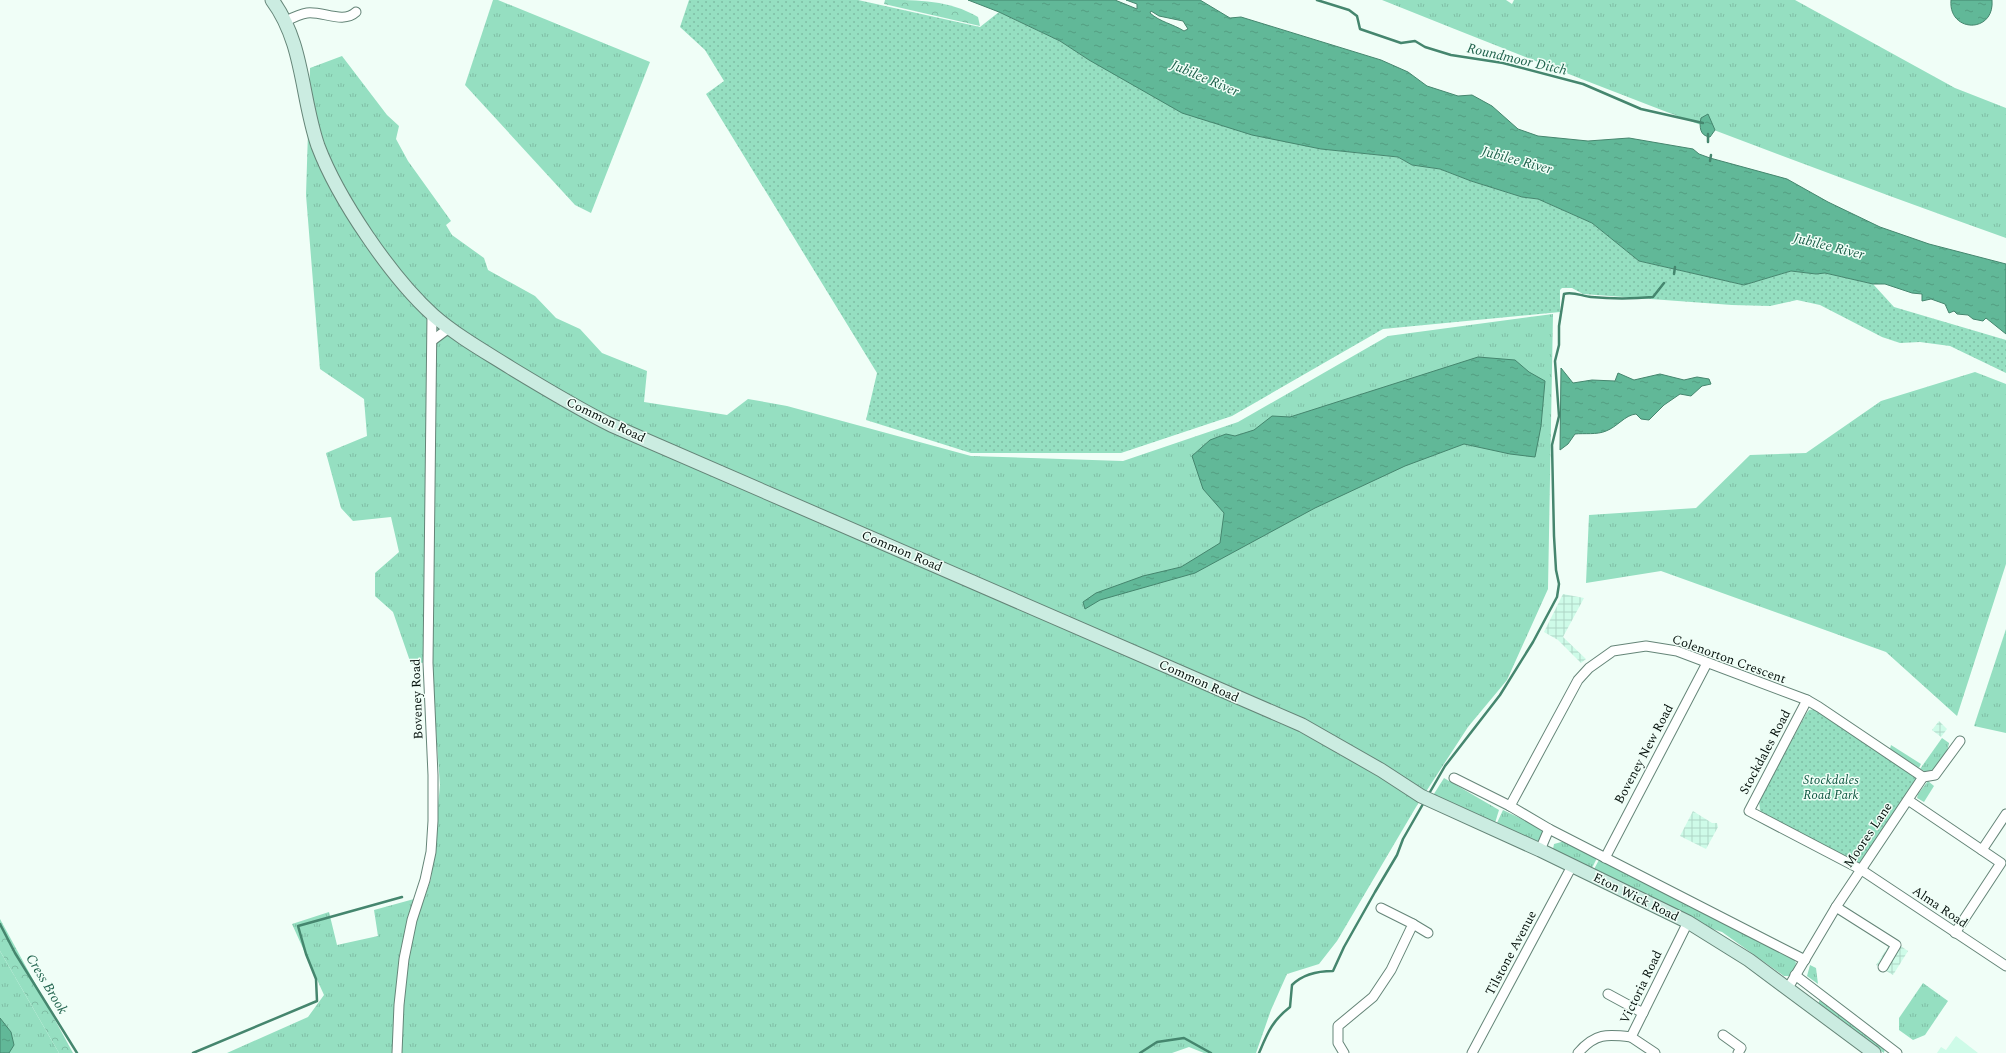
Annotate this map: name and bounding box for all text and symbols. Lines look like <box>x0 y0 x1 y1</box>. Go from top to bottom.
water label: Roundmoor Ditch <box>1465 37 1569 81</box>
water label: Jubilee River <box>1167 54 1242 102</box>
water label: Jubilee River <box>1478 140 1555 180</box>
water label: Jubilee River <box>1790 227 1867 265</box>
street label: Common Road <box>563 392 649 448</box>
street label: Common Road <box>859 525 945 577</box>
street label: Colenorton Crescent <box>1669 629 1789 689</box>
street label: Common Road <box>1156 654 1242 708</box>
street label: Boveney Road <box>406 658 428 740</box>
street label: Boveney New Road <box>1609 700 1679 808</box>
street label: Stockdales Road <box>1734 706 1796 798</box>
park label: Stockdales Road Park <box>1803 770 1859 805</box>
street label: Moores Lane <box>1839 798 1897 872</box>
street label: Eton Wick Road <box>1590 867 1682 927</box>
street label: Alma Road <box>1908 881 1972 933</box>
street label: Tilstone Avenue <box>1480 907 1542 999</box>
street label: Victoria Road <box>1615 947 1667 1027</box>
water label: Cress Brook <box>21 950 74 1019</box>

